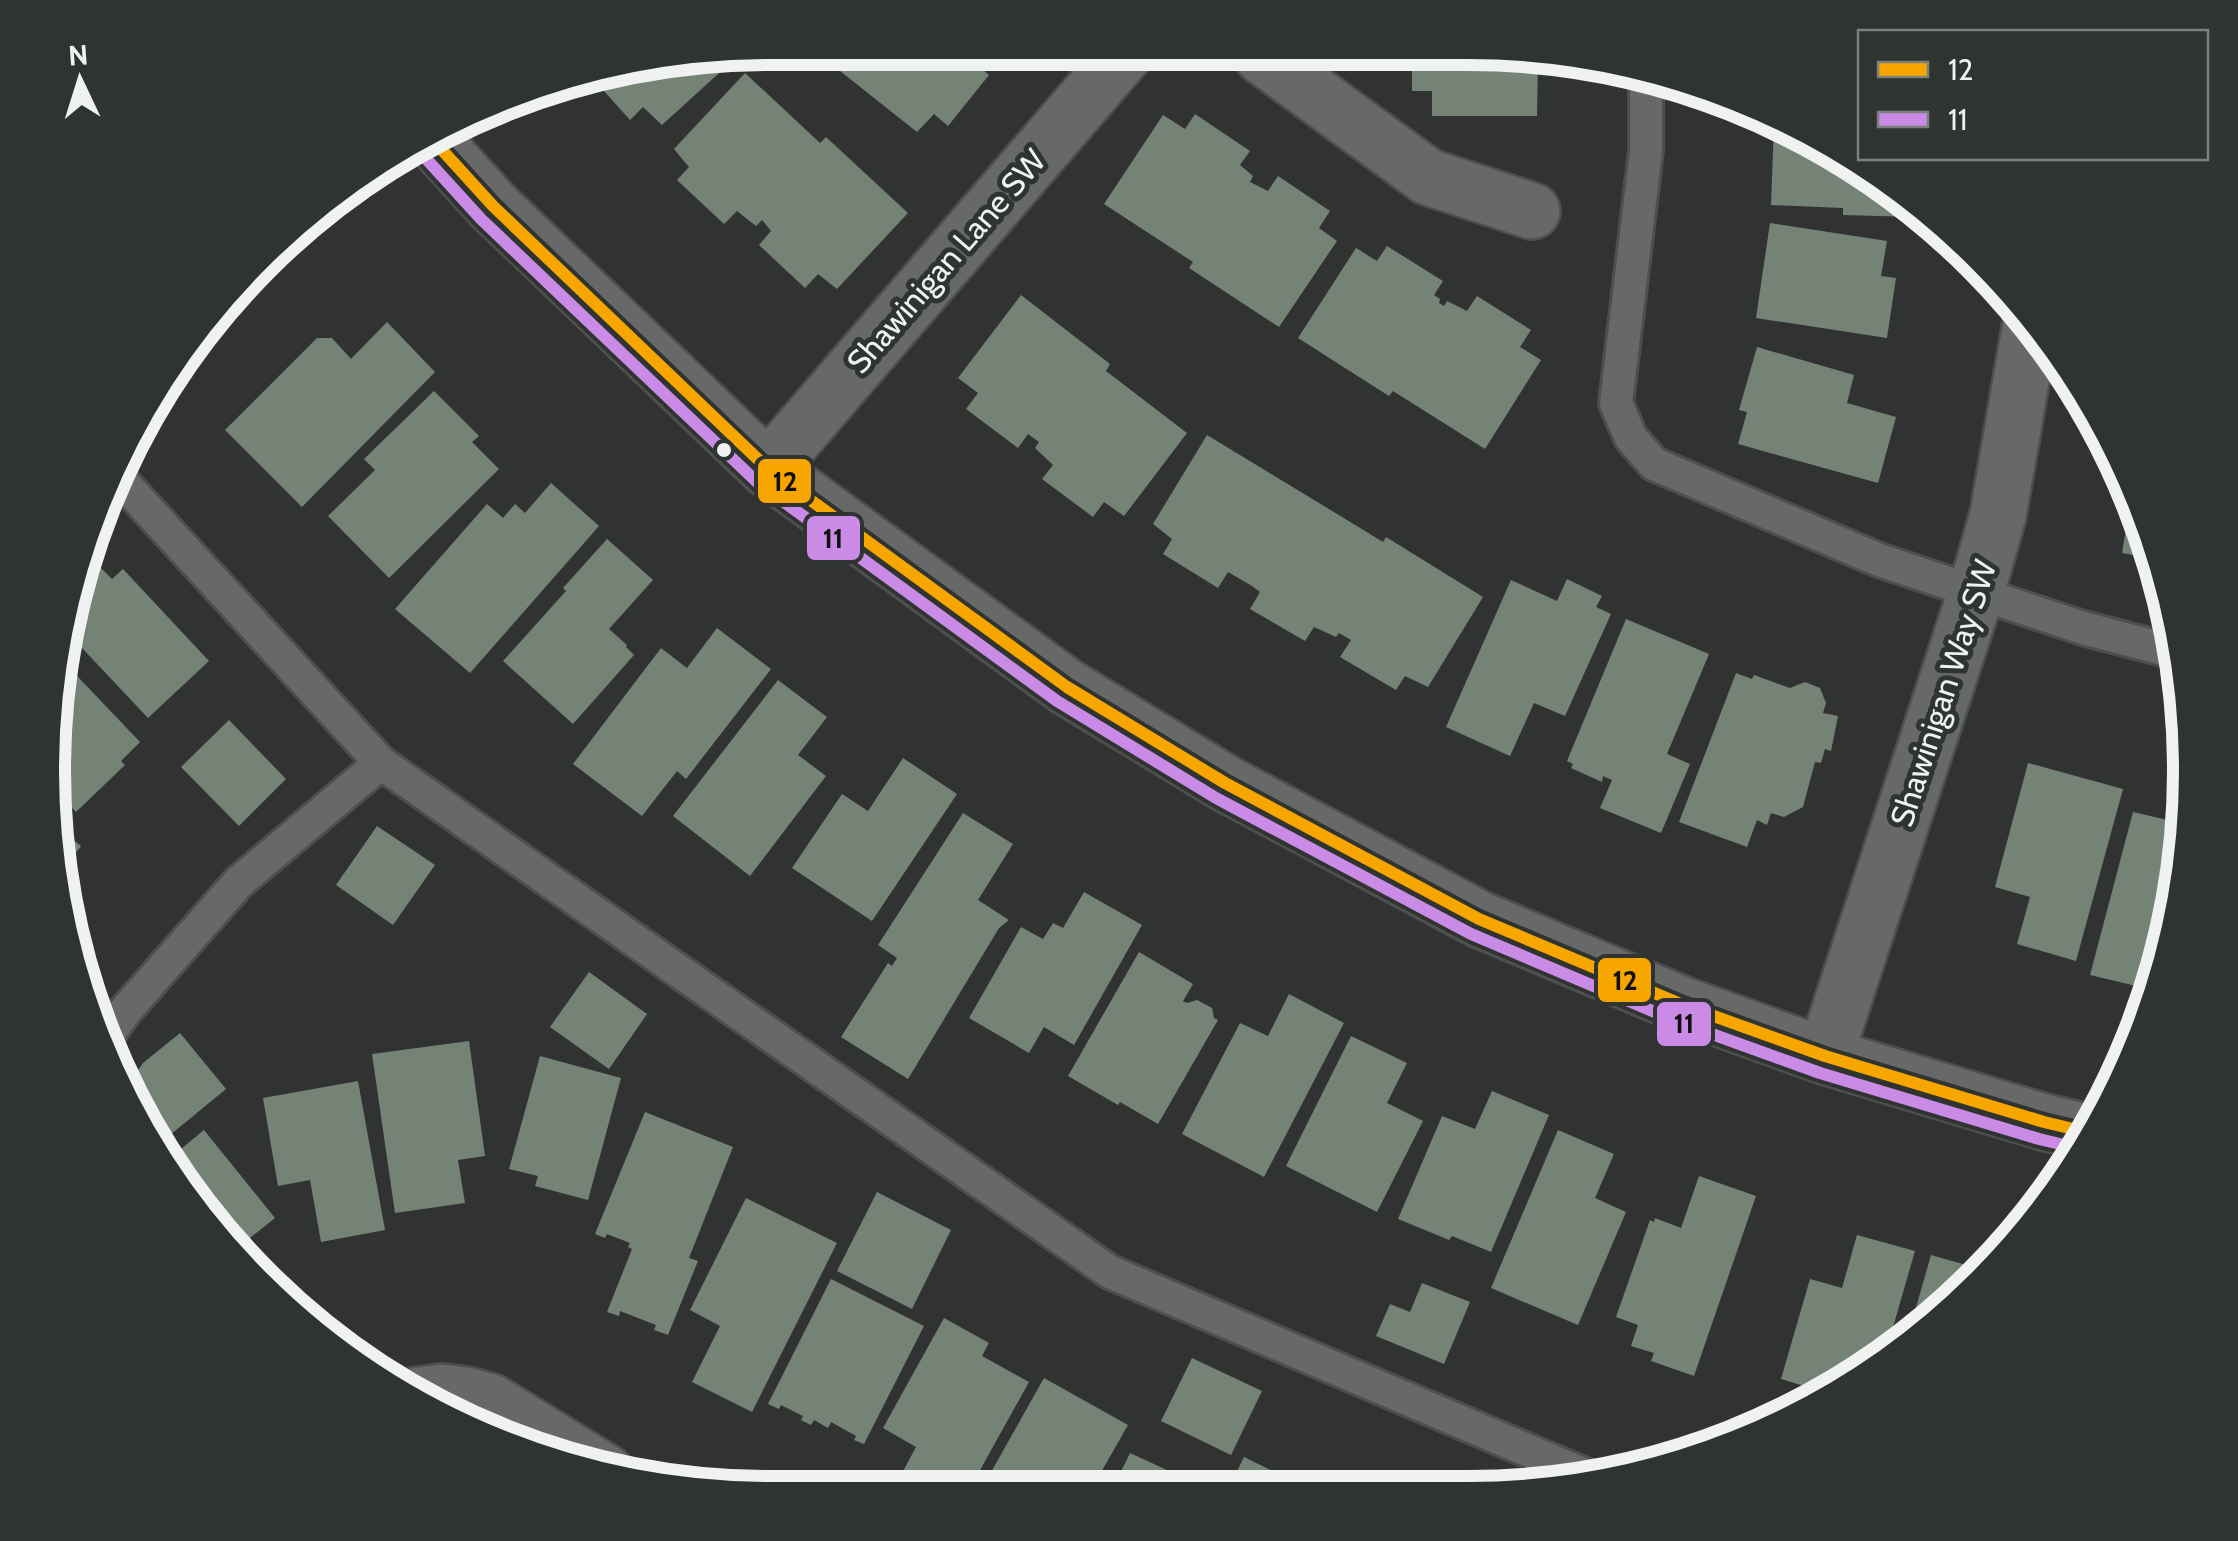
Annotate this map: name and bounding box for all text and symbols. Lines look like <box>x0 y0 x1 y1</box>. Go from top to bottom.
north arrow <box>30 30 130 130</box>
legend <box>1858 30 2208 160</box>
text: N <box>67 37 89 73</box>
text: 12 <box>1948 51 1974 88</box>
text: 11 <box>1948 101 1968 138</box>
street label: Shawinigan Lane SW <box>838 141 1054 381</box>
unlabelled marker <box>714 440 734 460</box>
line badge: 12 <box>756 457 813 505</box>
text: 12 <box>772 464 798 498</box>
line badge: 11 <box>805 514 862 562</box>
text: 11 <box>823 521 843 555</box>
street label: Shawinigan Way SW <box>1882 554 2005 831</box>
line badge: 12 <box>1596 956 1653 1004</box>
text: 12 <box>1612 963 1638 997</box>
line badge: 11 <box>1655 1000 1713 1048</box>
text: 11 <box>1674 1006 1694 1040</box>

